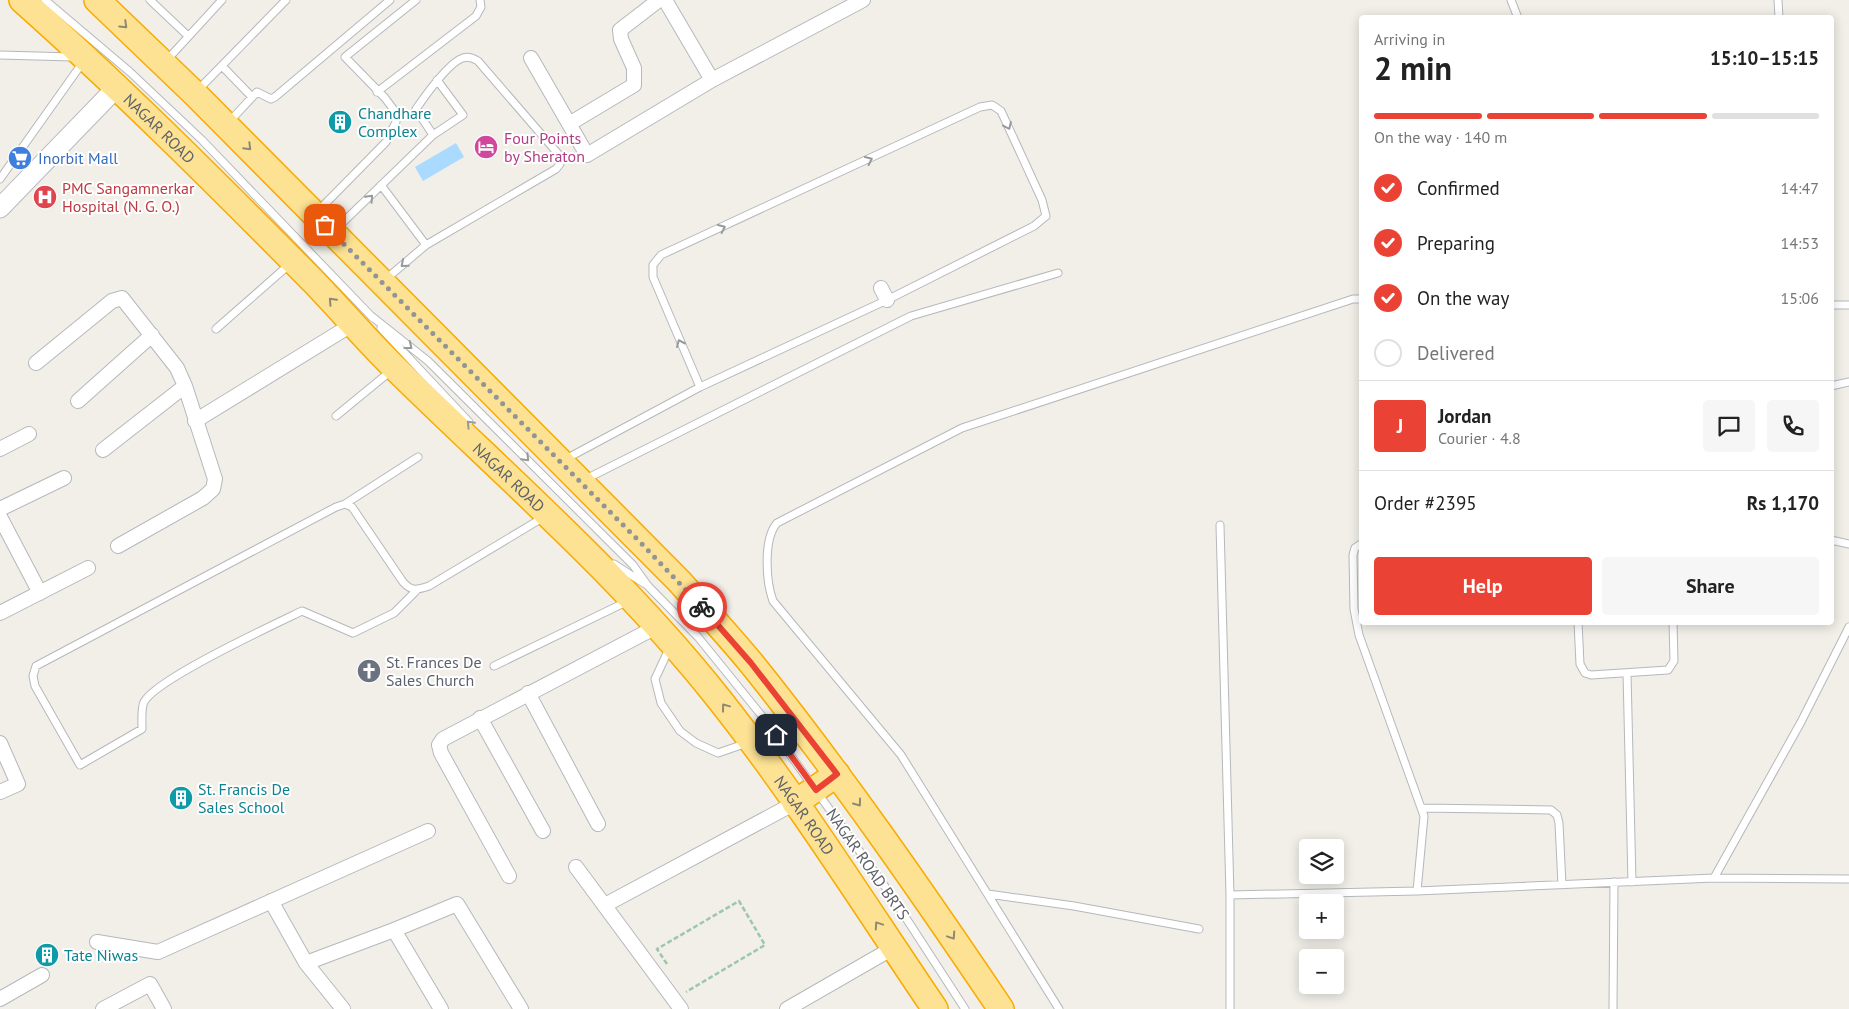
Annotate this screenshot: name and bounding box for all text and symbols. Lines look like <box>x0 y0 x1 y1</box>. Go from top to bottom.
one-way arrow <box>118 19 127 28</box>
text: Arriving in <box>1374 29 1445 49</box>
text: 15:10–15:15 <box>1710 46 1819 70</box>
text: 2 min <box>1374 47 1452 89</box>
street label: NAGAR ROAD <box>119 89 199 167</box>
place label: Chandhare Complex <box>358 103 431 141</box>
building icon: Chandhare Complex <box>327 109 353 135</box>
one-way arrow <box>1002 121 1012 130</box>
text: On the way · 140 m <box>1374 127 1507 147</box>
place label: Four Points by Sheraton <box>504 128 585 166</box>
hotel icon: Four Points by Sheraton <box>473 134 499 160</box>
one-way arrow <box>242 141 251 150</box>
supermarket icon: Inorbit Mall <box>7 145 33 171</box>
place label: Inorbit Mall <box>38 148 118 168</box>
one-way arrow <box>864 155 873 166</box>
icon: check <box>1374 174 1402 202</box>
text: Confirmed <box>1417 176 1500 200</box>
place label: PMC Sangamnerkar Hospital (N. G. O.) <box>62 178 195 216</box>
text: 14:47 <box>1781 178 1819 198</box>
hospital icon: PMC Sangamnerkar Hospital (N. G. O.) <box>32 184 58 210</box>
one-way arrow <box>364 194 373 203</box>
pin <box>304 204 346 246</box>
icon: bag <box>311 211 339 239</box>
one-way arrow <box>717 224 726 234</box>
icon: check <box>1374 229 1402 257</box>
text: Preparing <box>1417 231 1495 255</box>
text: 14:53 <box>1781 233 1819 253</box>
one-way arrow <box>401 258 410 267</box>
icon: check <box>1374 284 1402 312</box>
text: On the way <box>1417 286 1509 310</box>
text: 15:06 <box>1781 288 1819 308</box>
one-way arrow <box>329 298 338 307</box>
one-way arrow <box>676 339 687 348</box>
one-way arrow <box>403 340 412 348</box>
text: Delivered <box>1417 341 1495 365</box>
button: chat <box>1703 400 1755 452</box>
button: phone <box>1767 400 1819 452</box>
text: Jordan <box>1438 404 1491 428</box>
text: J <box>1397 414 1403 438</box>
one-way arrow <box>467 420 476 429</box>
text: Courier · 4.8 <box>1438 428 1521 448</box>
street label: NAGAR ROAD <box>469 438 549 516</box>
one-way arrow <box>520 452 529 461</box>
text: Order #2395 <box>1374 491 1477 515</box>
text: Rs 1,170 <box>1747 491 1819 515</box>
button: Help <box>1374 557 1592 615</box>
button: Share <box>1602 557 1819 615</box>
courier <box>677 582 727 632</box>
icon: bike <box>688 593 716 621</box>
place label: St. Frances De Sales Church <box>386 652 482 690</box>
church icon: St. Frances De Sales Church <box>356 658 382 684</box>
one-way arrow <box>722 704 730 713</box>
pin <box>755 714 797 756</box>
icon: home <box>762 721 790 749</box>
street label: NAGAR ROAD <box>770 772 839 859</box>
place label: St. Francis De Sales School <box>198 779 290 817</box>
building icon: St. Francis De Sales School <box>168 785 194 811</box>
one-way arrow <box>852 797 861 807</box>
street label: NAGAR ROAD BRTS <box>822 804 914 924</box>
map controls <box>1299 839 1344 994</box>
button: layers <box>1299 839 1344 884</box>
button: + <box>1299 894 1344 939</box>
one-way arrow <box>875 921 884 931</box>
one-way arrow <box>946 930 955 940</box>
building icon: Tate Niwas <box>34 942 60 968</box>
place label: Tate Niwas <box>64 945 139 965</box>
button: − <box>1299 949 1344 994</box>

